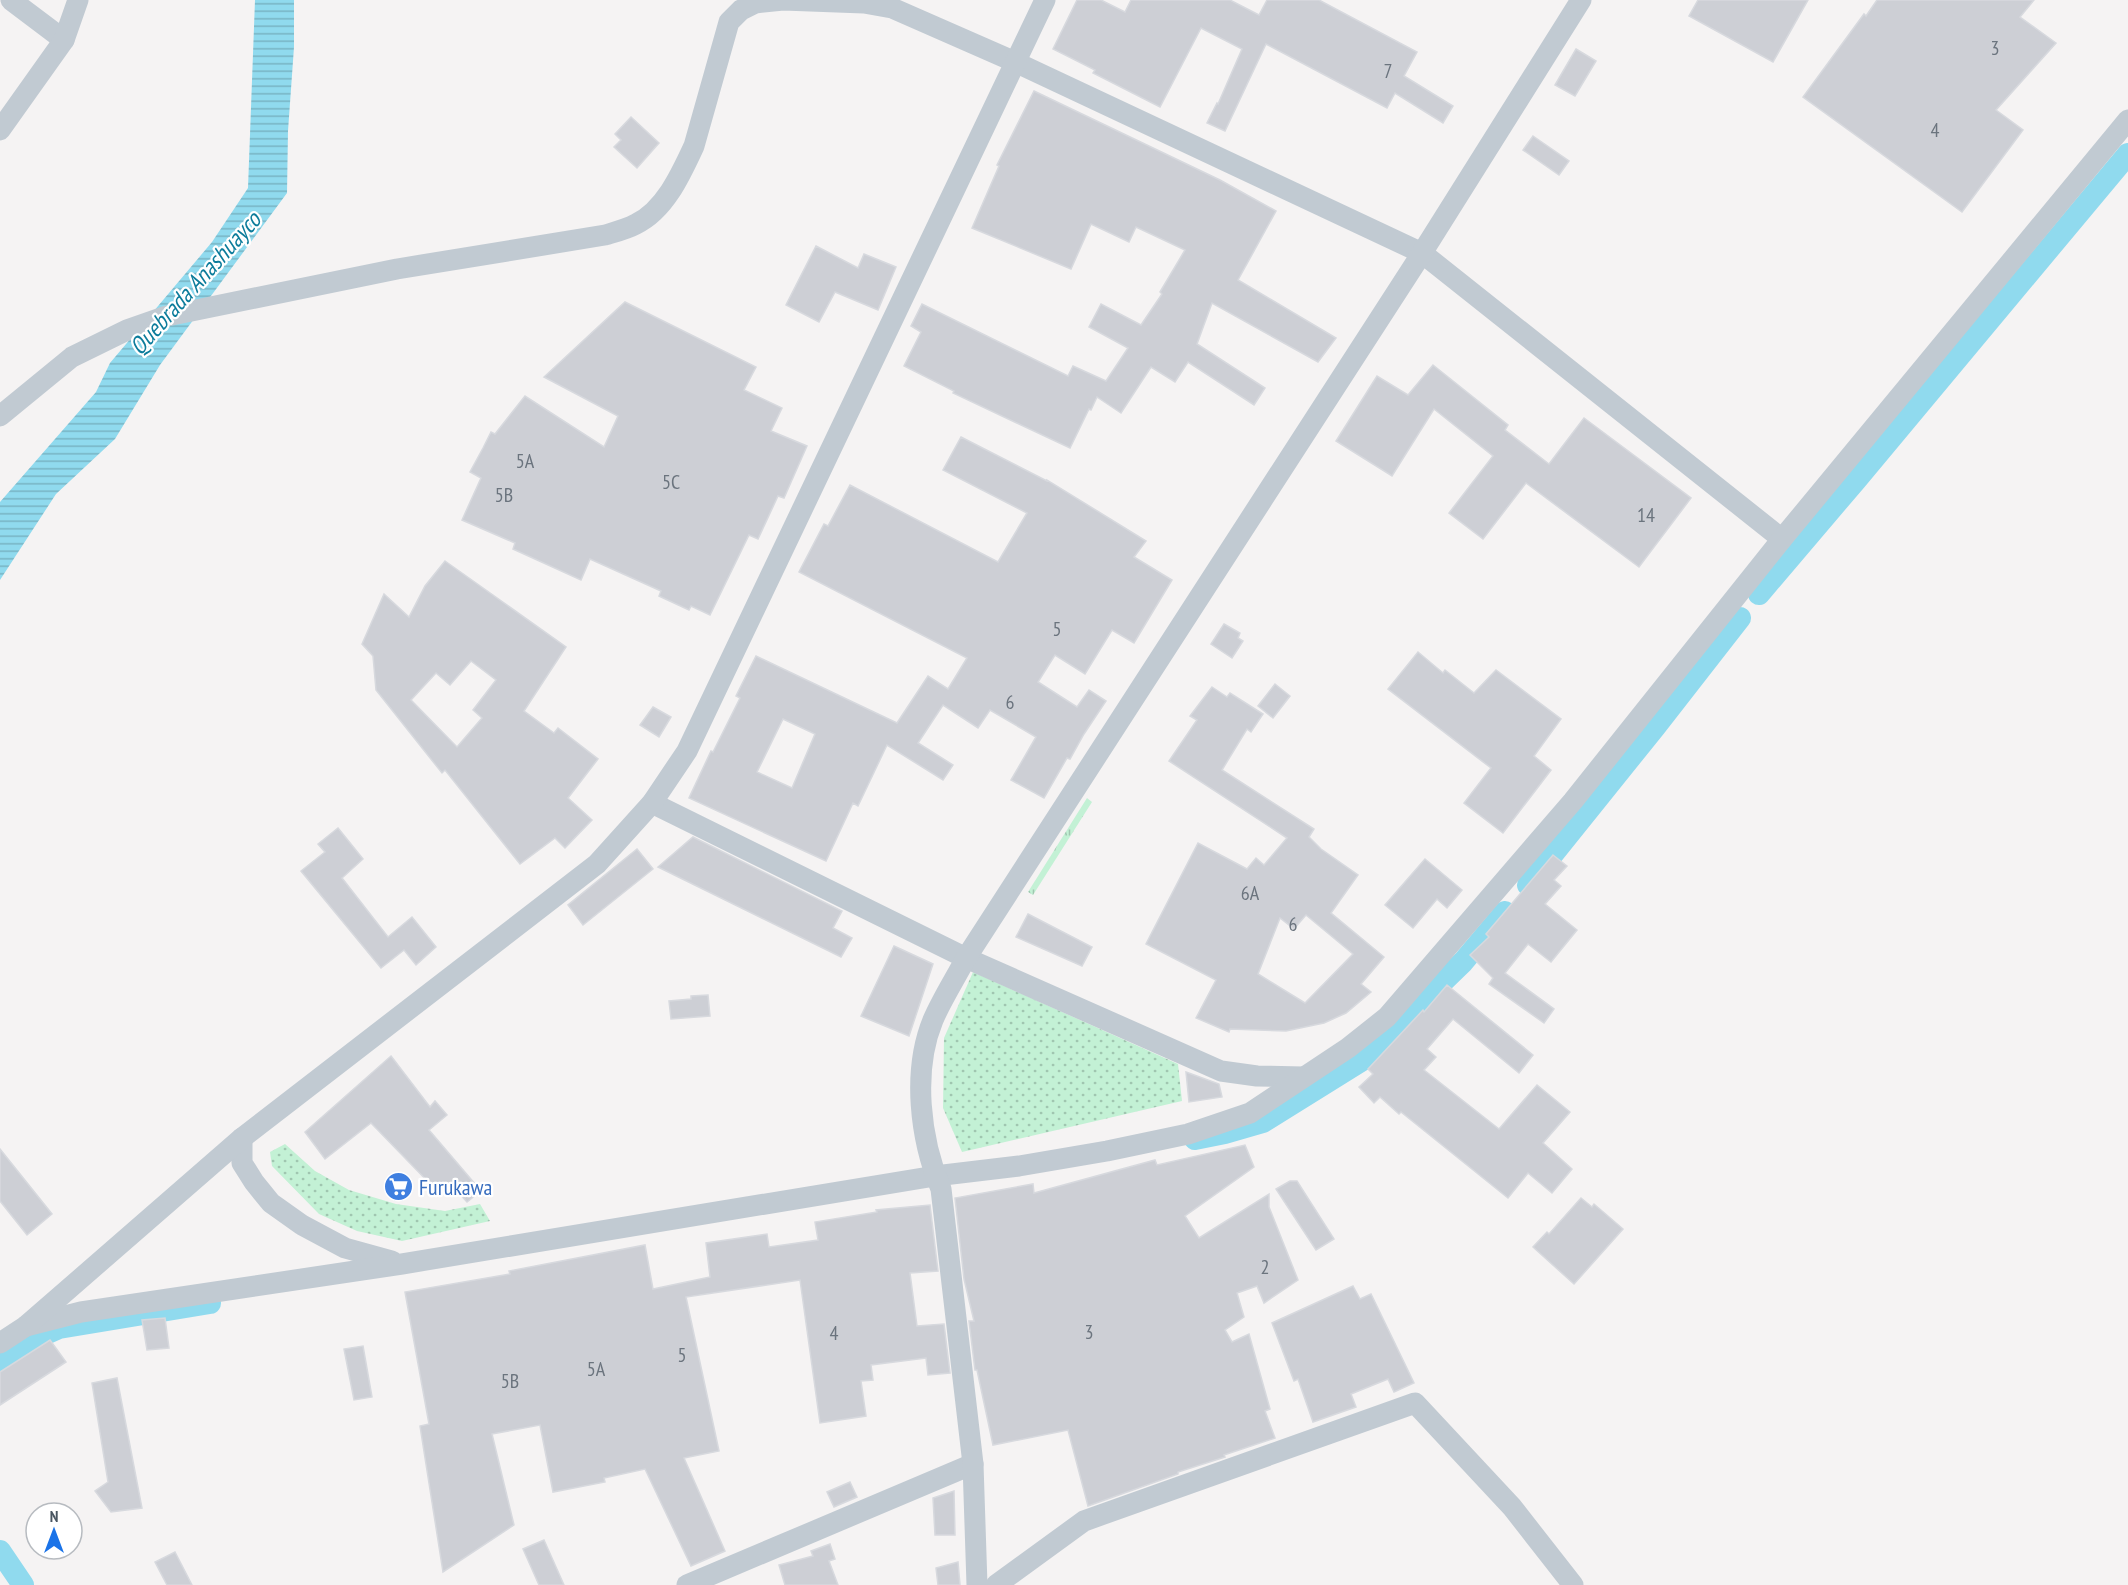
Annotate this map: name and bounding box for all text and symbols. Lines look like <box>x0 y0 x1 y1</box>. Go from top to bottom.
house number: 3 <box>1991 35 2000 61</box>
house number: 7 <box>1384 58 1393 84</box>
house number: 4 <box>1931 117 1940 143</box>
water label: Quebrada Anashuayco <box>123 204 269 361</box>
house number: 5A <box>516 448 535 474</box>
house number: 5C <box>662 469 680 495</box>
house number: 5B <box>495 482 513 508</box>
house number: 14 <box>1637 502 1655 528</box>
house number: 5 <box>1053 616 1062 642</box>
house number: 6 <box>1006 689 1015 715</box>
house number: 6A <box>1241 880 1260 906</box>
house number: 6 <box>1289 911 1298 937</box>
supermarket icon: Furukawa <box>382 1171 414 1203</box>
place label: Furukawa <box>419 1173 492 1201</box>
house number: 2 <box>1261 1254 1270 1280</box>
house number: 3 <box>1085 1319 1094 1345</box>
house number: 4 <box>830 1320 839 1346</box>
house number: 5 <box>678 1342 687 1368</box>
house number: 5A <box>587 1356 606 1382</box>
house number: 5B <box>501 1368 519 1394</box>
north arrow <box>24 1501 84 1561</box>
text: N <box>50 1506 58 1526</box>

